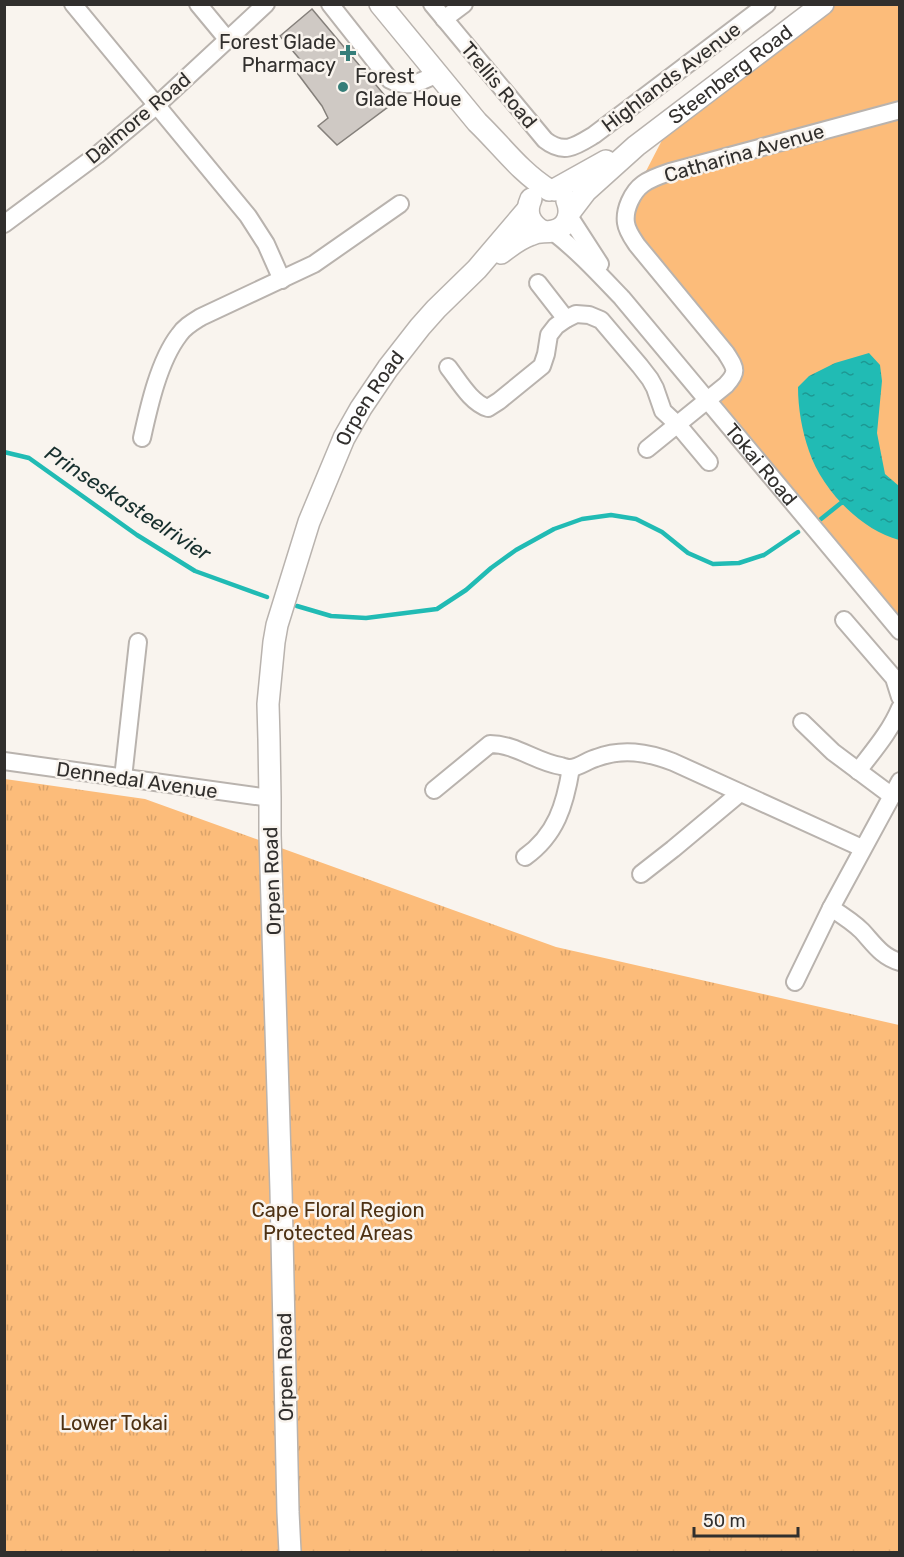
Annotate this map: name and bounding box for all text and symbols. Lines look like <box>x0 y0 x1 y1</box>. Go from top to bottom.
street label: Highlands Avenue <box>597 17 745 137</box>
street label: Steenberg Road <box>663 20 797 129</box>
place label: Forest Glade Pharmacy <box>219 30 336 77</box>
street label: Trellis Road <box>456 37 542 133</box>
marker: Forest Glade Pharmacy <box>341 46 355 60</box>
place label: Forest Glade Houe <box>355 64 462 111</box>
street label: Dalmore Road <box>81 67 195 169</box>
marker: Forest Glade Houe <box>336 80 350 94</box>
street label: Catharina Avenue <box>661 119 827 187</box>
street label: Orpen Road <box>330 346 409 449</box>
street label: Tokai Road <box>720 419 802 510</box>
water label: Prinseskasteelrivier <box>40 440 216 566</box>
street label: Dennedal Avenue <box>55 757 219 803</box>
street label: Orpen Road <box>258 826 286 936</box>
park label: Cape Floral Region Protected Areas <box>251 1198 425 1245</box>
street label: Orpen Road <box>272 1312 298 1422</box>
park label: Lower Tokai <box>60 1411 168 1435</box>
scale bar <box>694 1500 798 1538</box>
text: 50 m <box>703 1510 746 1532</box>

